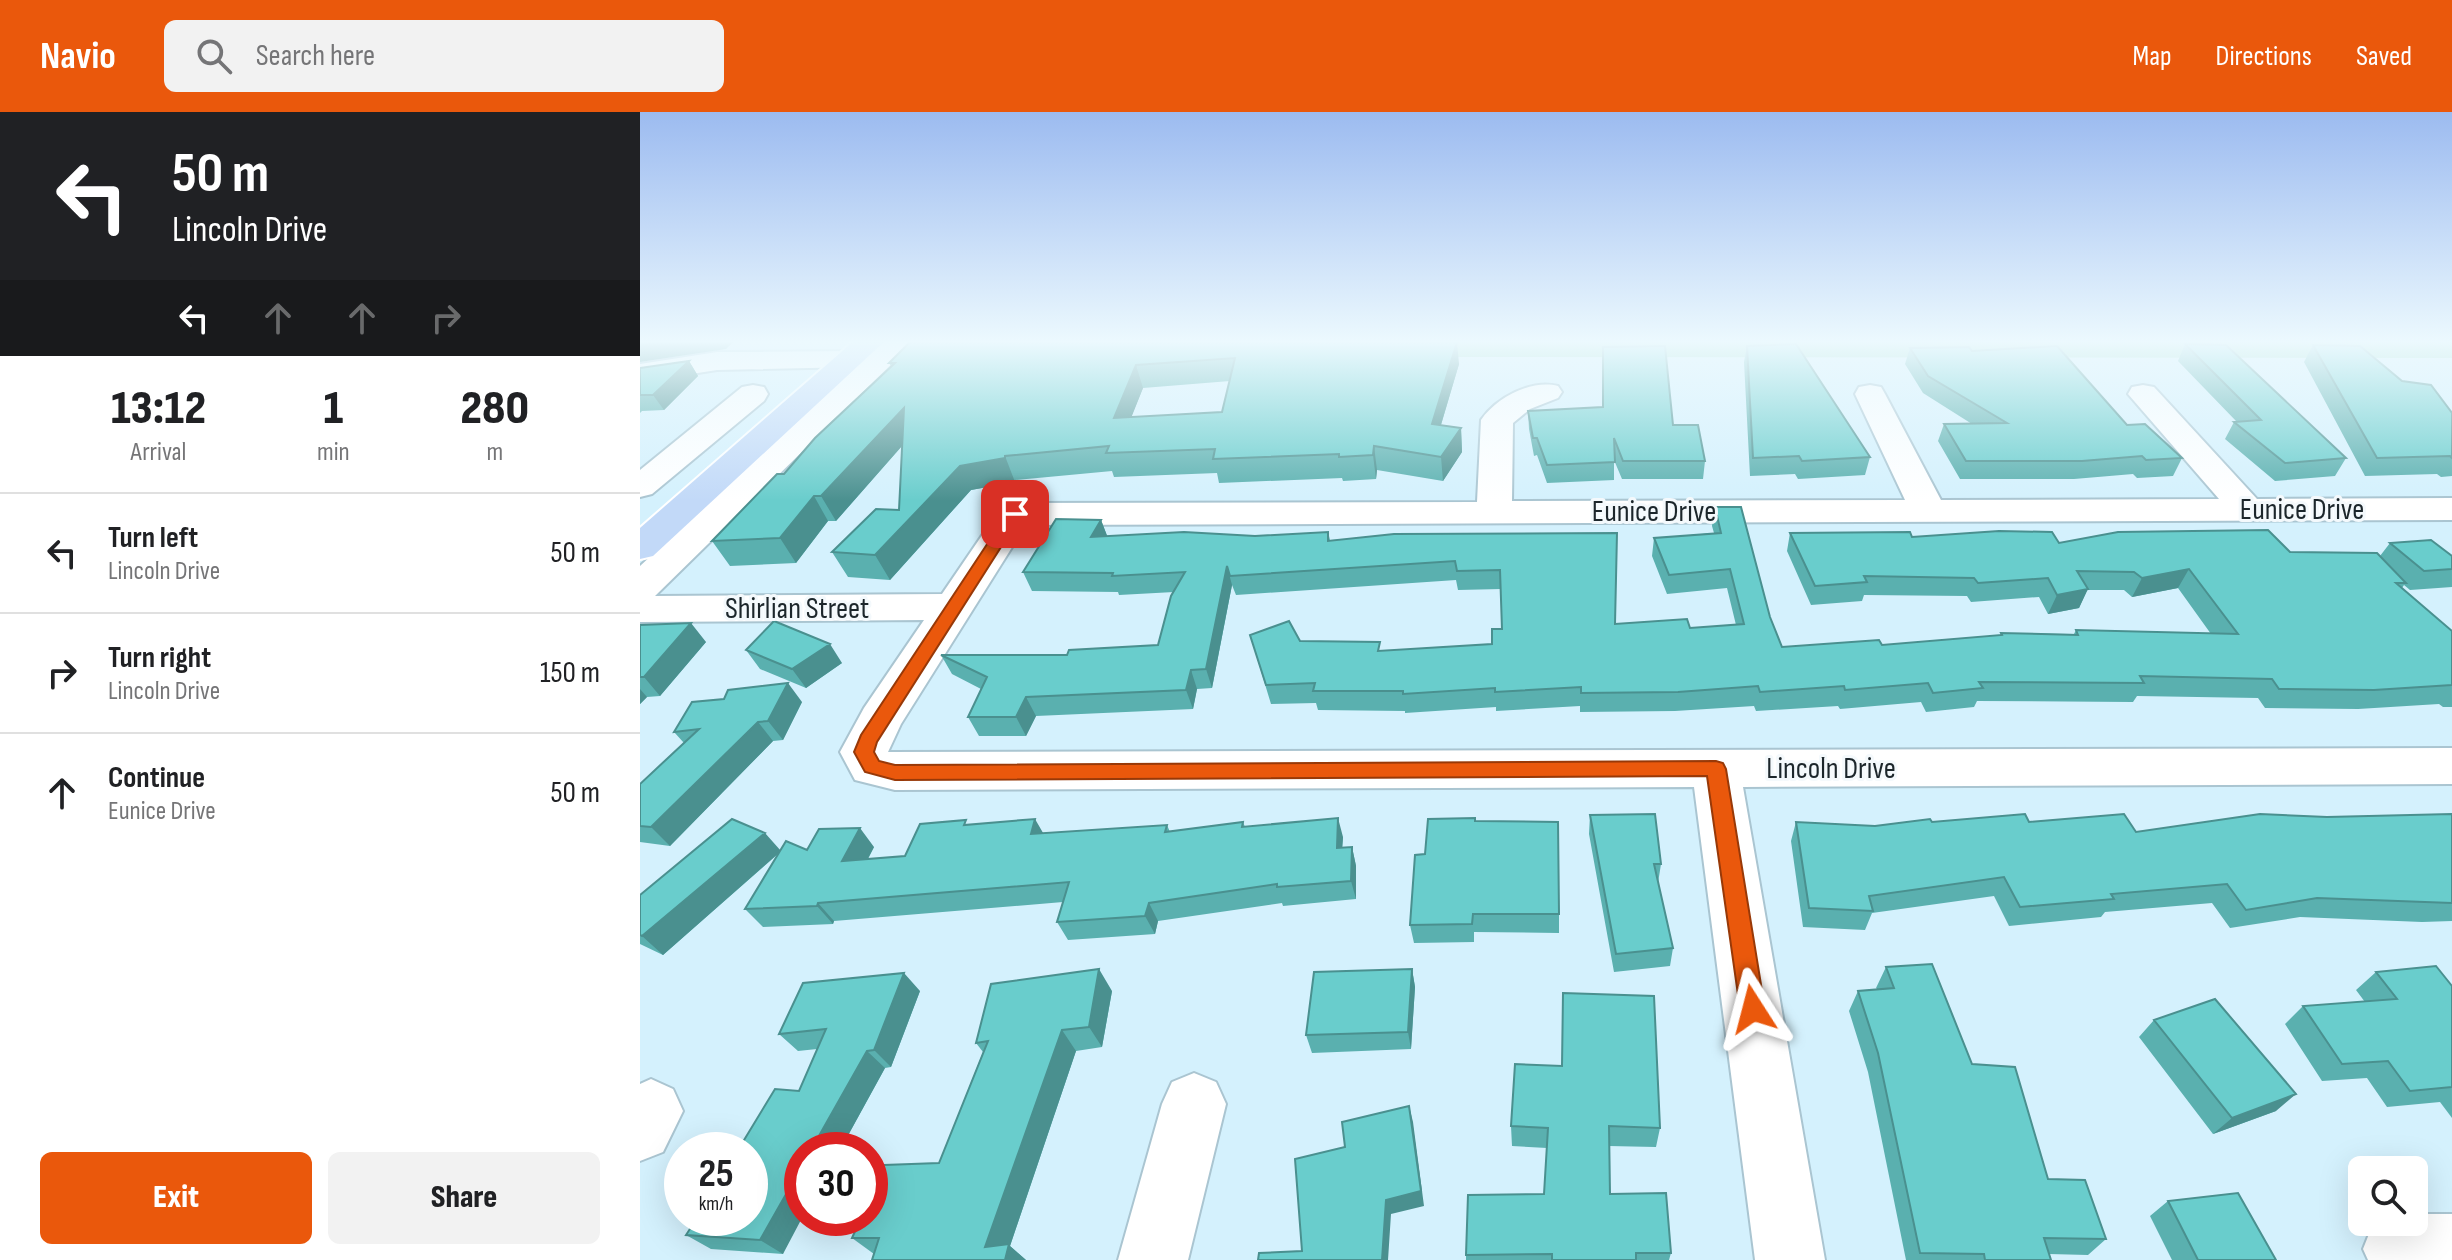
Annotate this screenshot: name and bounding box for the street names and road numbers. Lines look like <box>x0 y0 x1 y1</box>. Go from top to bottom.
street label: Eunice Drive <box>2240 492 2364 528</box>
street label: Eunice Drive <box>1592 494 1716 530</box>
street label: Shirlian Street <box>725 591 869 627</box>
street label: Lincoln Drive <box>1766 751 1896 787</box>

